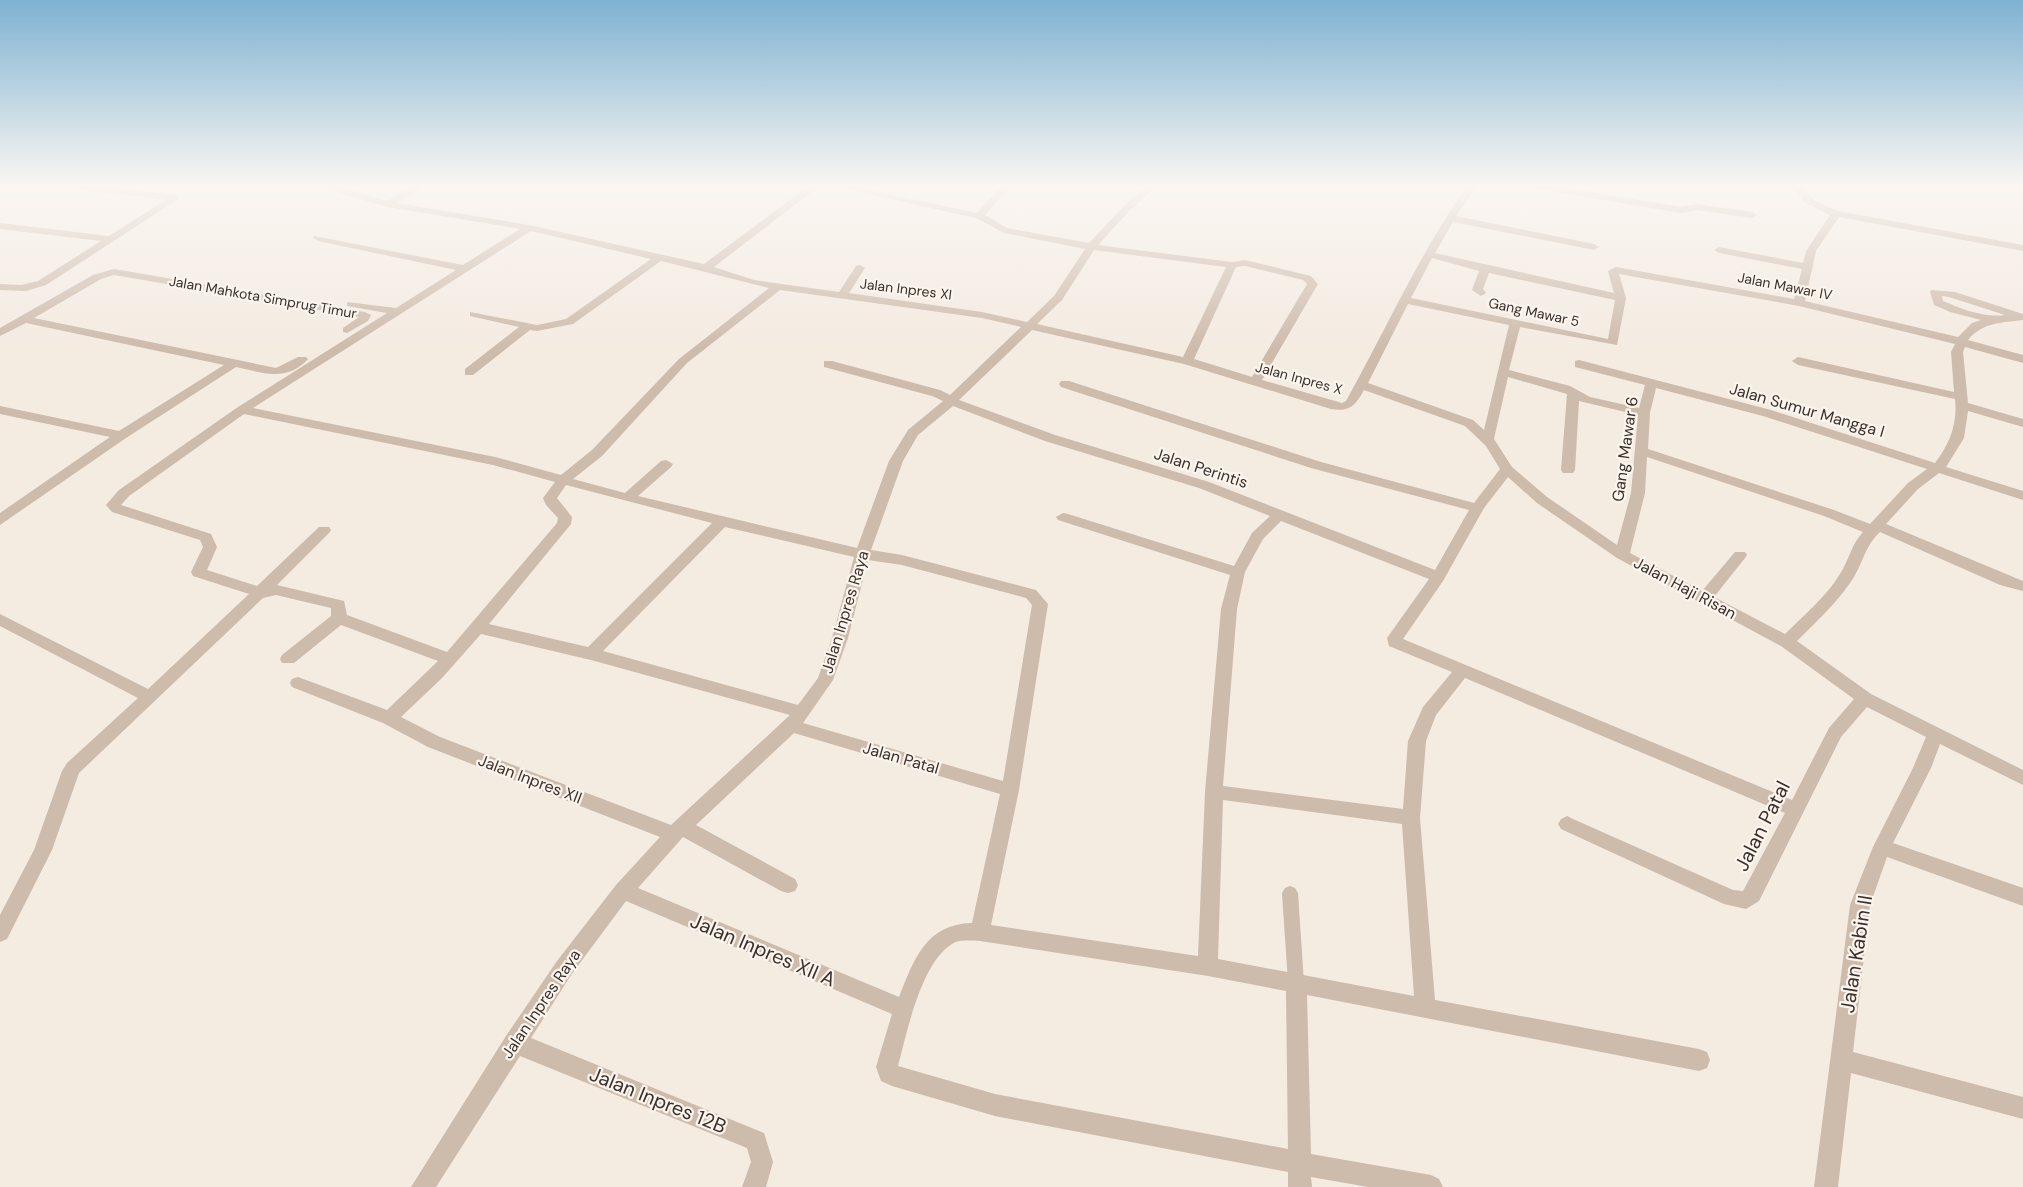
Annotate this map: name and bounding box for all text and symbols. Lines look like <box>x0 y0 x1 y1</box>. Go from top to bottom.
street label: Jalan Mawar IV <box>1736 268 1834 304</box>
street label: Jalan Mahkota Simprug Timur <box>168 272 358 322</box>
street label: Jalan Inpres XI <box>859 274 953 304</box>
street label: Gang Mawar 5 <box>1487 294 1581 330</box>
street label: Jalan Inpres X <box>1254 358 1344 398</box>
street label: Jalan Sumur Mangga I <box>1727 378 1887 442</box>
street label: Gang Mawar 6 <box>1607 395 1643 503</box>
street label: Jalan Perintis <box>1151 443 1251 493</box>
street label: Jalan Inpres Raya <box>816 548 874 676</box>
street label: Jalan Haji Risan <box>1630 552 1740 624</box>
street label: Jalan Patal <box>860 737 942 779</box>
street label: Jalan Inpres XII <box>475 750 585 808</box>
street label: Jalan Patal <box>1728 776 1796 876</box>
street label: Jalan Kabin II <box>1834 893 1878 1015</box>
street label: Jalan Inpres XII A <box>686 908 840 992</box>
street label: Jalan Inpres Raya <box>497 945 585 1063</box>
street label: Jalan Inpres 12B <box>586 1061 730 1139</box>

